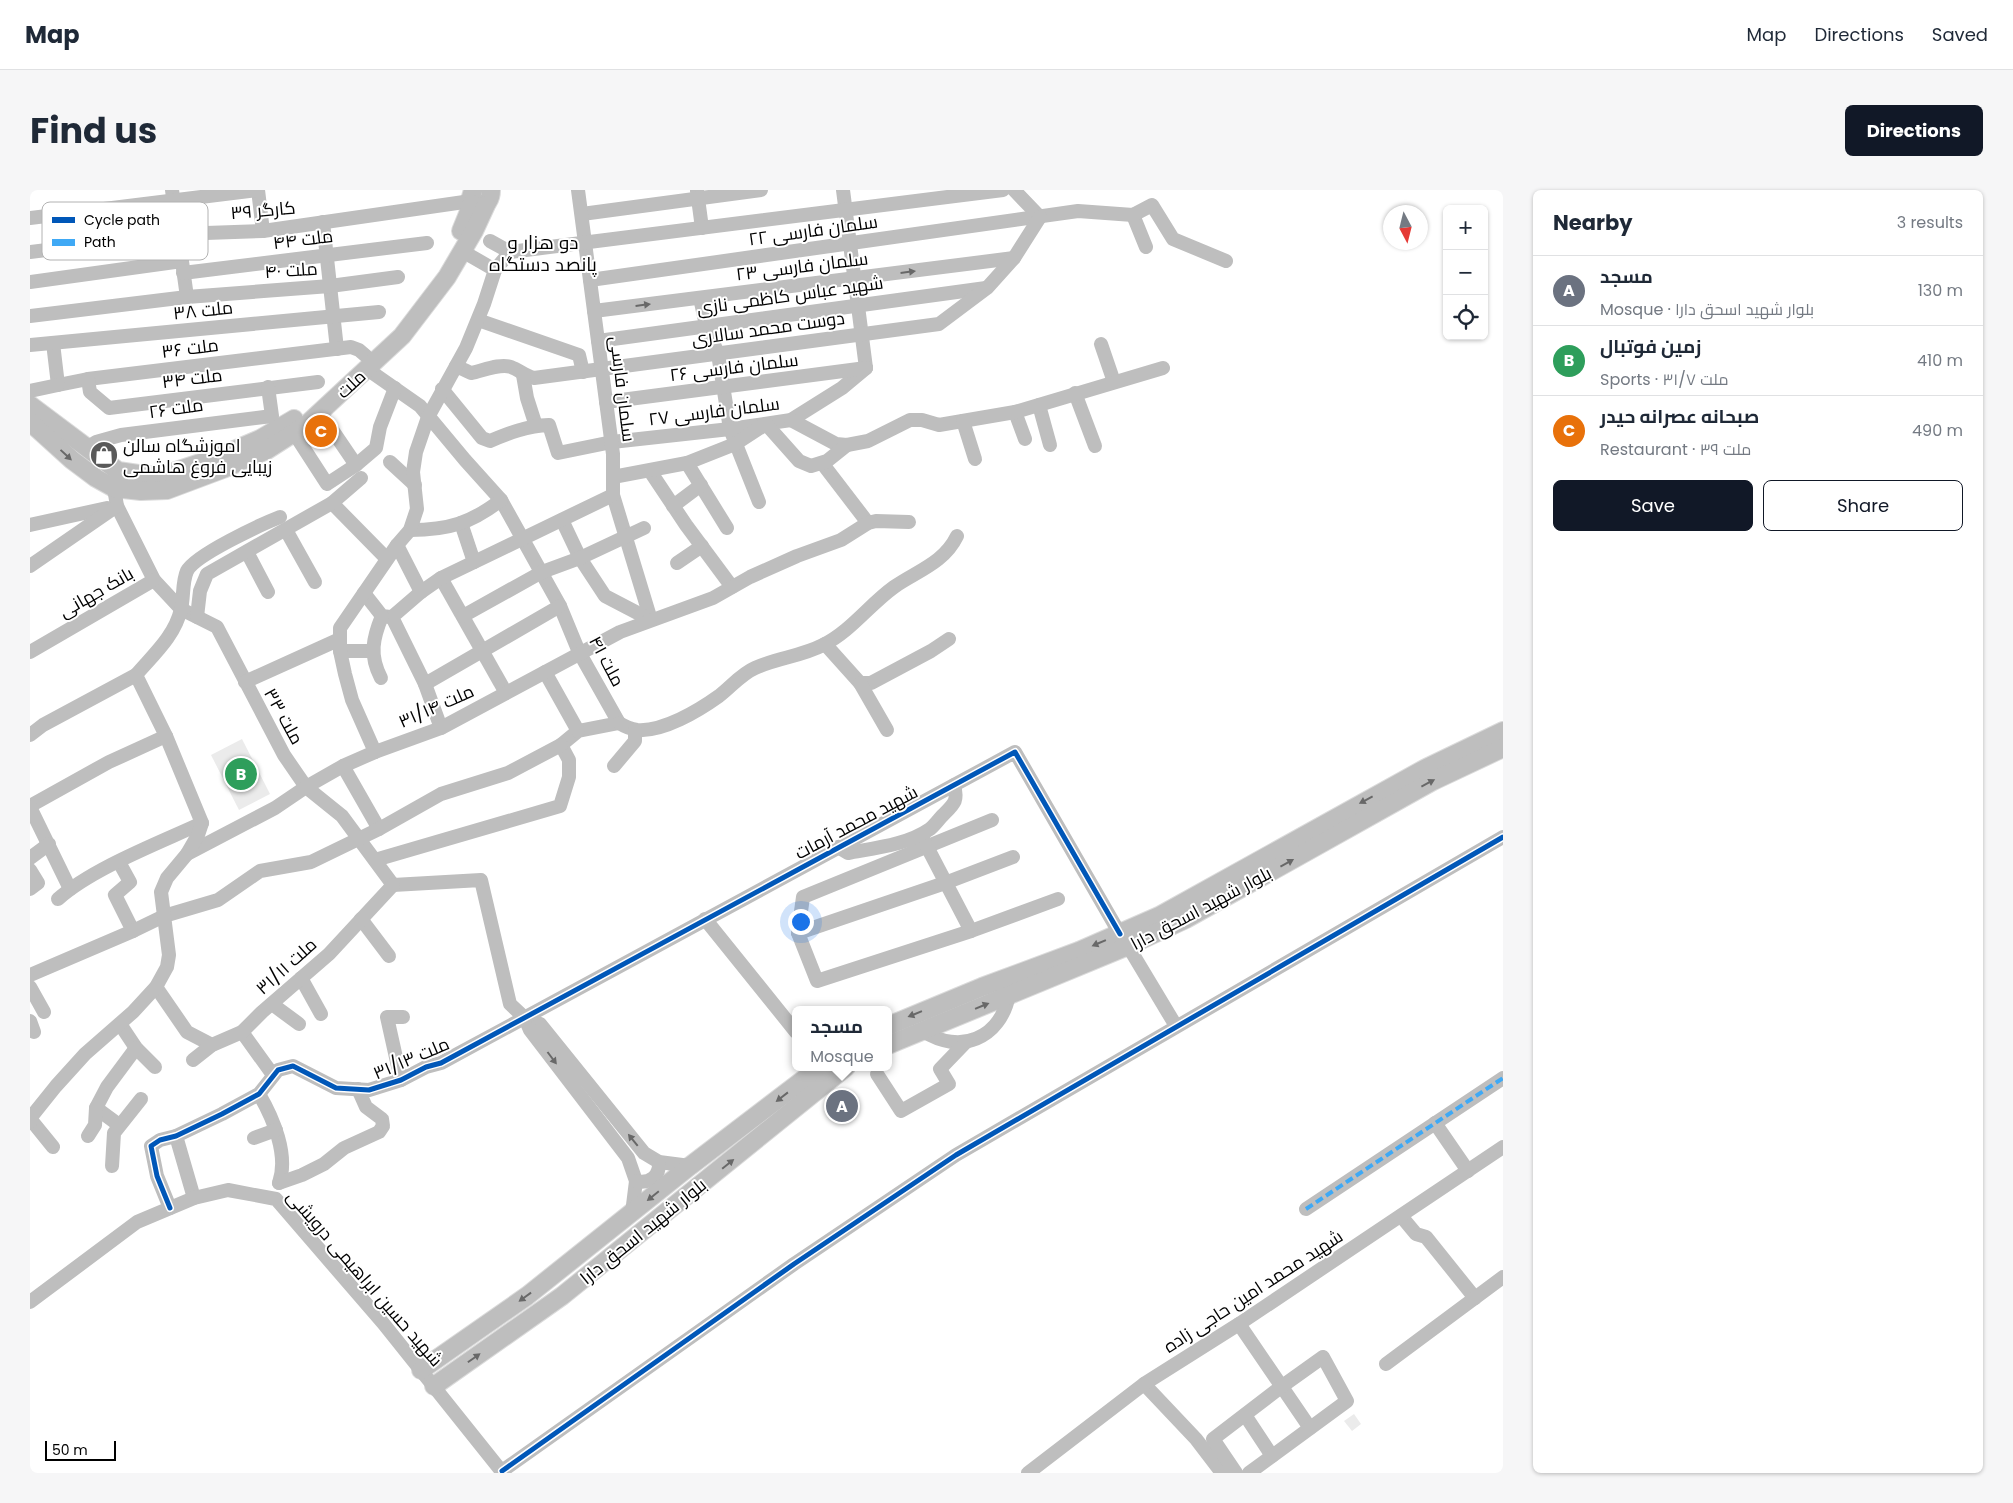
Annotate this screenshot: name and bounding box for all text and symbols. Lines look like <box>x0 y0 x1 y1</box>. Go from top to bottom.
text: Map <box>25 18 80 51</box>
text: Map <box>1747 22 1786 47</box>
text: Directions <box>1814 22 1904 47</box>
text: Saved <box>1932 22 1988 47</box>
button: Directions <box>1845 105 1983 156</box>
text: Find us <box>30 106 157 155</box>
street label: کارگر ۳۹ <box>229 195 297 225</box>
legend <box>42 202 208 260</box>
north arrow <box>1383 205 1428 250</box>
map controls <box>1443 205 1488 340</box>
button: + <box>1443 205 1488 250</box>
text: Nearby <box>1553 208 1633 237</box>
street label: سلمان فارسی ۲۲ <box>747 209 879 251</box>
text: Cycle path <box>84 210 160 230</box>
text: 3 results <box>1897 211 1963 234</box>
street label: ملت ۴۴ <box>271 223 335 255</box>
district label: دو هزار و پانصد دستگاه <box>489 229 597 278</box>
text: Path <box>84 232 116 252</box>
street label: سلمان فارسی ۲۳ <box>735 245 869 287</box>
button: − <box>1443 250 1488 295</box>
street label: ملت ۴۰ <box>264 256 318 284</box>
text: مسجد <box>1600 263 1653 290</box>
one-way arrow <box>900 268 916 276</box>
street label: شهید عباس کاظمی نازی <box>695 270 885 320</box>
text: A <box>1563 279 1575 302</box>
text: 130 m <box>1918 279 1963 302</box>
street label: ملت ۳۸ <box>172 294 234 326</box>
button: locate <box>1443 295 1488 340</box>
text: Mosque · بلوار شهید اسحق دارا <box>1600 298 1814 321</box>
one-way arrow <box>635 301 651 309</box>
street label: دوست محمد سالاری <box>690 305 846 351</box>
street label: ملت ۳۶ <box>160 332 220 364</box>
text: زمین فوتبال <box>1600 333 1702 360</box>
street label: سلمان فارسی <box>604 335 642 443</box>
street label: سلمان فارسی ۲۶ <box>668 347 800 387</box>
text: B <box>1564 349 1574 372</box>
text: 410 m <box>1917 349 1963 372</box>
street label: ملت ۳۴ <box>160 362 224 394</box>
street label: ملت <box>331 364 371 404</box>
text: Sports · ملت ۳۱/۷ <box>1600 368 1728 391</box>
street label: سلمان فارسی ۲۷ <box>647 391 781 431</box>
street label: ملت ۲۶ <box>147 392 205 424</box>
text: صبحانه عصرانه حیدر <box>1600 403 1759 430</box>
pin: C <box>305 412 337 450</box>
text: C <box>1563 419 1575 442</box>
text: 490 m <box>1912 419 1963 442</box>
place label: اموزشگاه سالن زیبایی فروغ هاشمی <box>123 433 272 479</box>
text: Restaurant · ملت ۳۹ <box>1600 438 1751 461</box>
shop icon: اموزشگاه سالن زیبایی فروغ هاشمی <box>89 440 119 470</box>
one-way arrow <box>60 449 72 461</box>
button: Save <box>1553 480 1753 531</box>
button: Share <box>1763 480 1963 531</box>
street label: بانک جهانی <box>54 561 138 623</box>
street label: ملت ۴۱ <box>583 631 631 691</box>
street label: ملت ۳۱/۱۴ <box>394 678 478 734</box>
street label: ملت ۳۳ <box>258 683 310 749</box>
pin: B <box>225 755 257 793</box>
street label: شهید محمد آرمات <box>790 779 922 865</box>
one-way arrow <box>1421 779 1436 787</box>
one-way arrow <box>1358 796 1373 804</box>
one-way arrow <box>1280 858 1293 867</box>
street label: بلوار شهید اسحق دارا <box>1126 860 1276 956</box>
your location <box>788 909 814 935</box>
street label: ملت ۳۱/۱۱ <box>250 932 322 1000</box>
one-way arrow <box>1092 939 1106 947</box>
one-way arrow <box>975 1002 989 1010</box>
popup <box>792 1006 892 1071</box>
one-way arrow <box>908 1011 922 1019</box>
text: مسجد <box>810 1013 863 1040</box>
street label: ملت ۳۱/۱۳ <box>369 1031 453 1085</box>
text: Mosque <box>810 1045 874 1068</box>
one-way arrow <box>547 1051 557 1065</box>
pin: A <box>826 1087 858 1125</box>
one-way arrow <box>776 1092 789 1103</box>
one-way arrow <box>628 1133 639 1146</box>
one-way arrow <box>721 1158 734 1169</box>
street label: بلوار شهید اسحق دارا <box>574 1172 712 1290</box>
street label: شهید حسین ابراهیمی درویشی <box>281 1184 449 1372</box>
one-way arrow <box>646 1191 660 1201</box>
street label: شهید محمد امین حاجی زاده <box>1158 1224 1348 1358</box>
one-way arrow <box>518 1292 532 1302</box>
one-way arrow <box>467 1353 480 1363</box>
scale bar <box>45 1438 116 1461</box>
text: 50 m <box>52 1440 88 1460</box>

